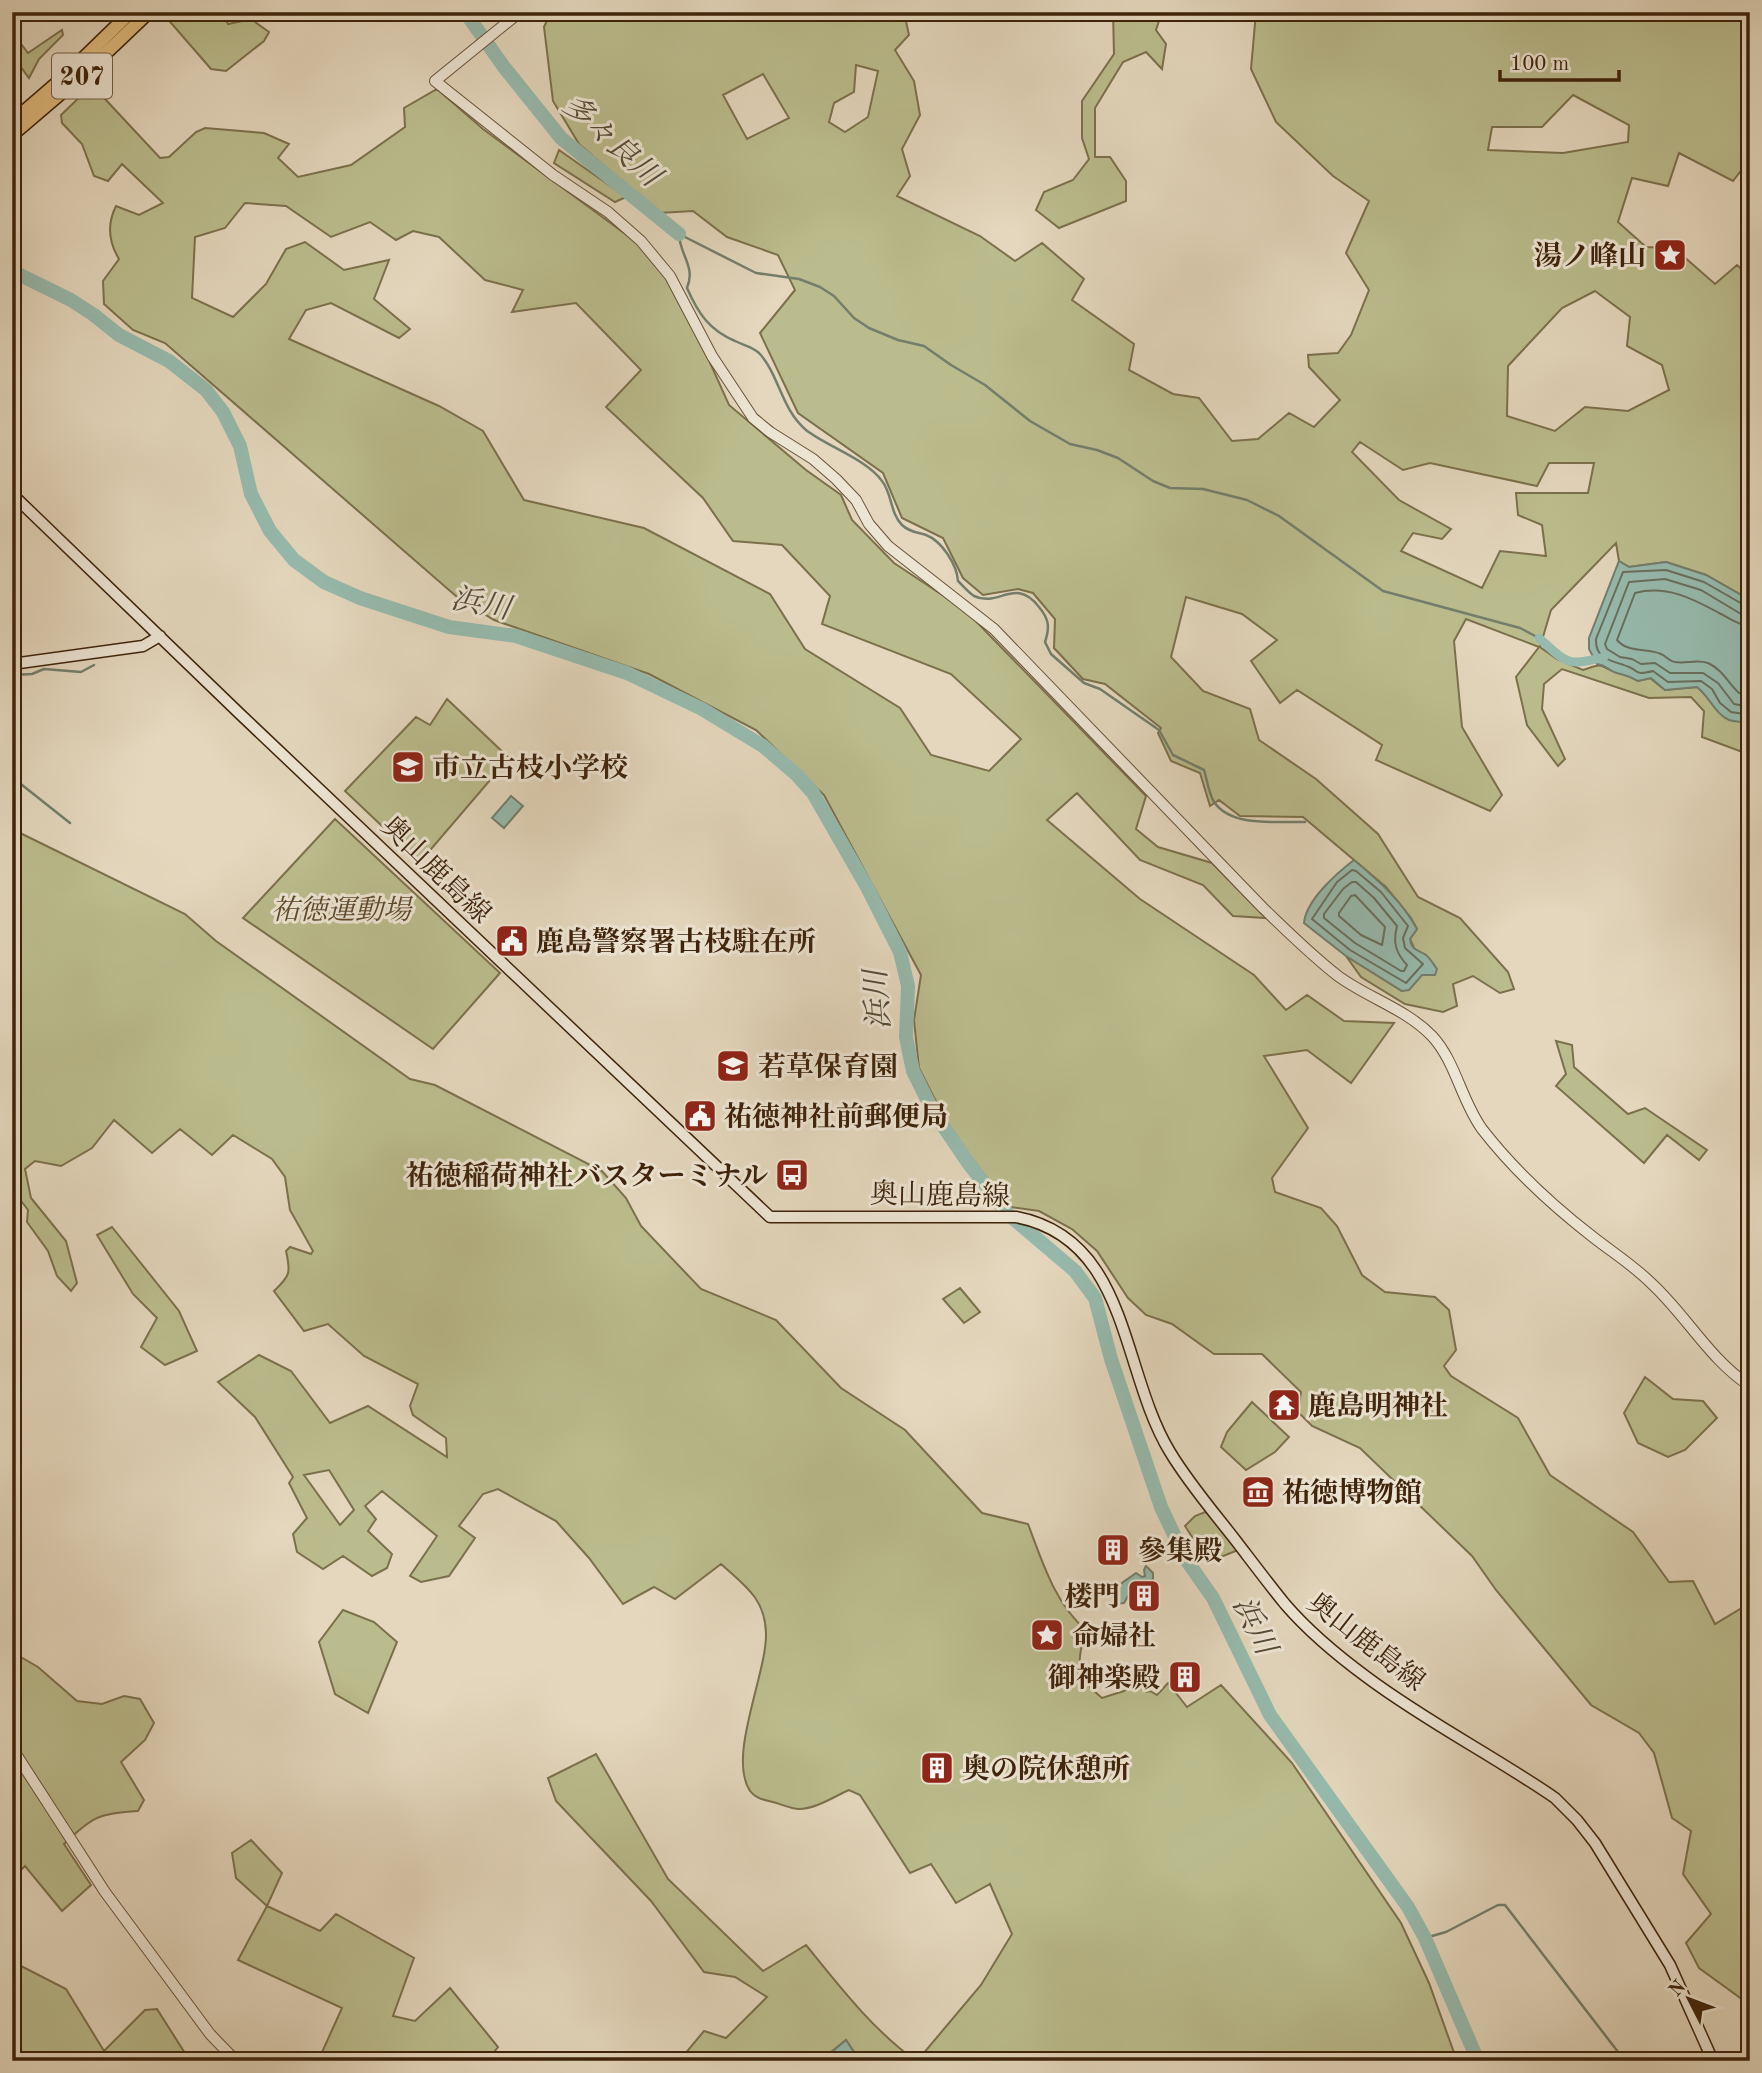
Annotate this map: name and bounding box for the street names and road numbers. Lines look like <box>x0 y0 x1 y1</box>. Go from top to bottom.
road number: 207 <box>52 54 112 99</box>
street label: 奥山鹿島線 <box>375 810 497 930</box>
street label: 奥山鹿島線 <box>870 1179 1010 1212</box>
street label: 奥山鹿島線 <box>1301 1587 1431 1697</box>

